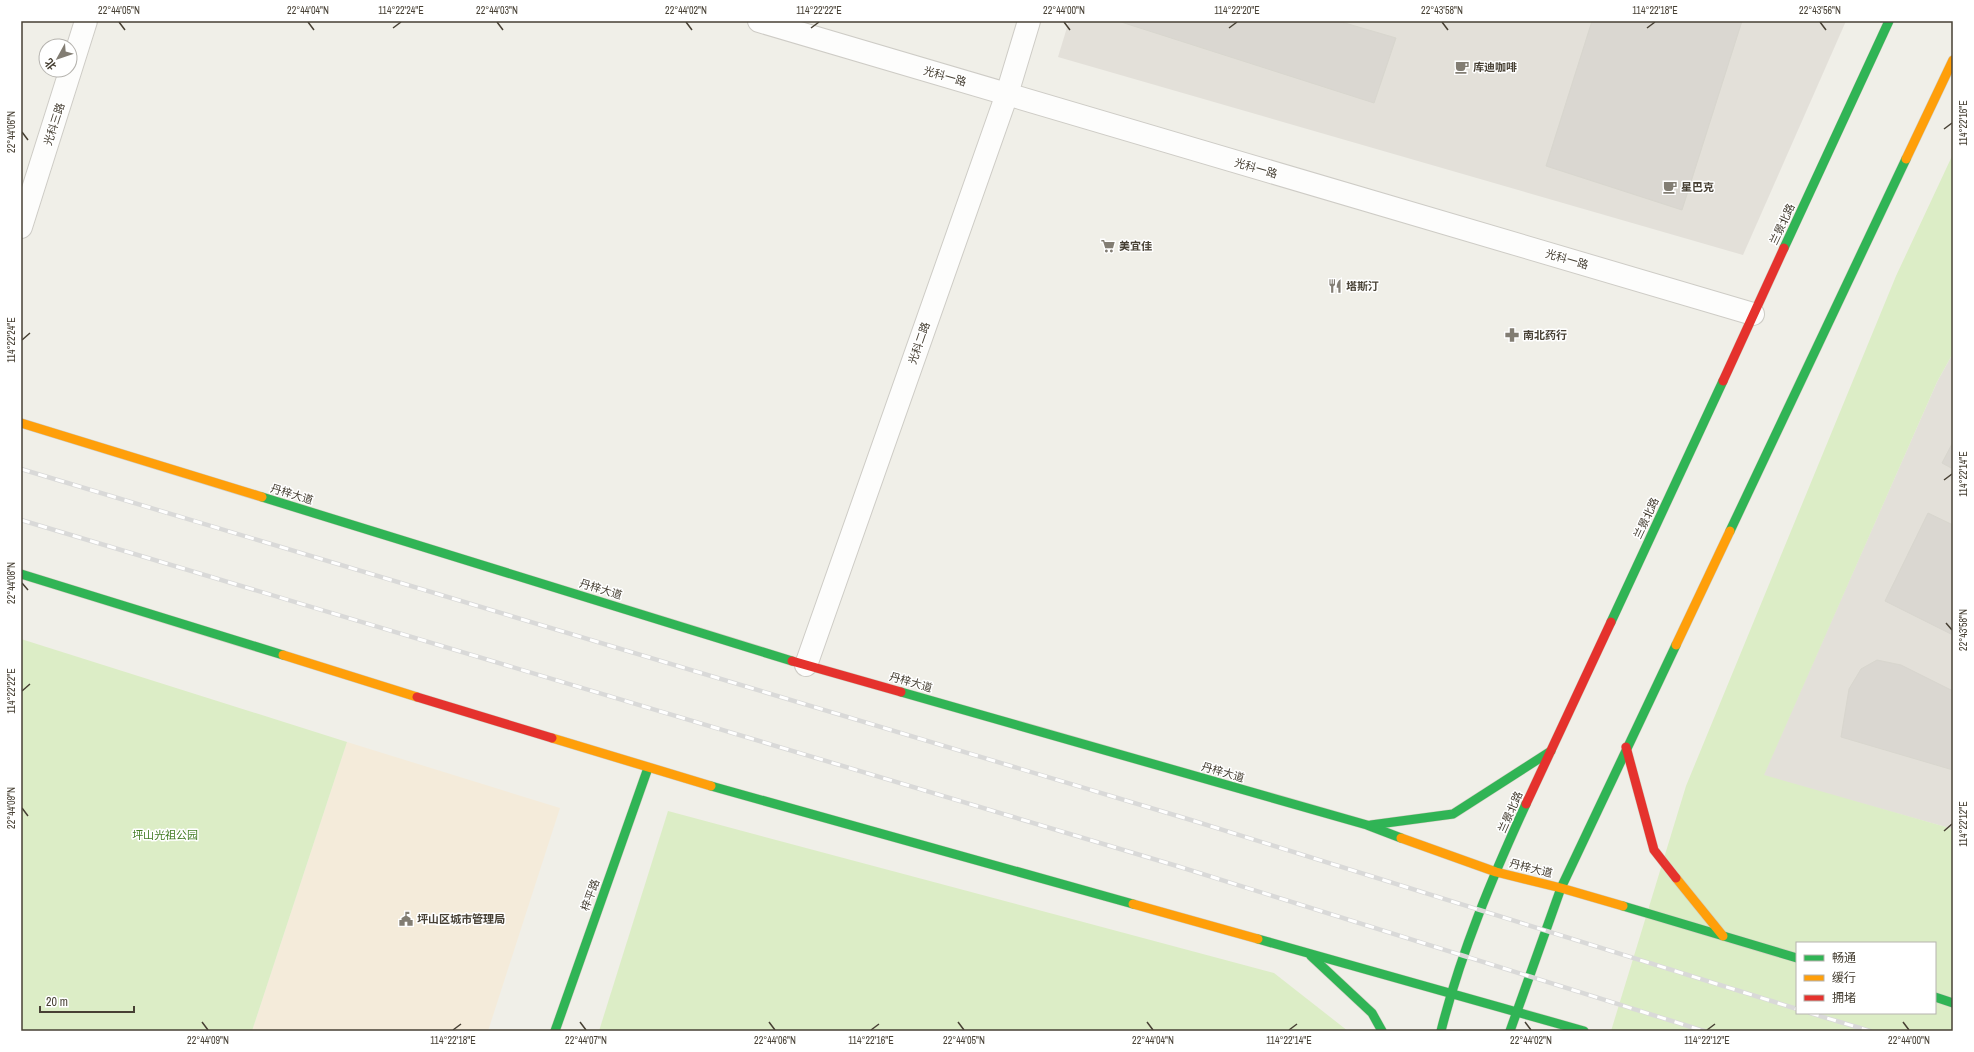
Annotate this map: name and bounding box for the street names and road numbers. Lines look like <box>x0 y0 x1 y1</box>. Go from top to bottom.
street label: 光科一路 <box>922 63 968 89</box>
street label: 光科三路 <box>41 101 67 147</box>
street label: 光科一路 <box>1233 155 1279 181</box>
street label: 兰景北路 <box>1766 201 1798 247</box>
street label: 光科一路 <box>1544 246 1590 272</box>
street label: 光科二路 <box>905 320 933 366</box>
street label: 丹梓大道 <box>269 481 315 507</box>
street label: 兰景北路 <box>1630 495 1662 541</box>
street label: 丹梓大道 <box>578 576 624 602</box>
street label: 丹梓大道 <box>888 669 934 695</box>
street label: 丹梓大道 <box>1200 759 1246 785</box>
street label: 兰景北路 <box>1495 789 1525 835</box>
street label: 丹梓大道 <box>1508 856 1554 880</box>
street label: 梓平路 <box>578 877 602 913</box>

